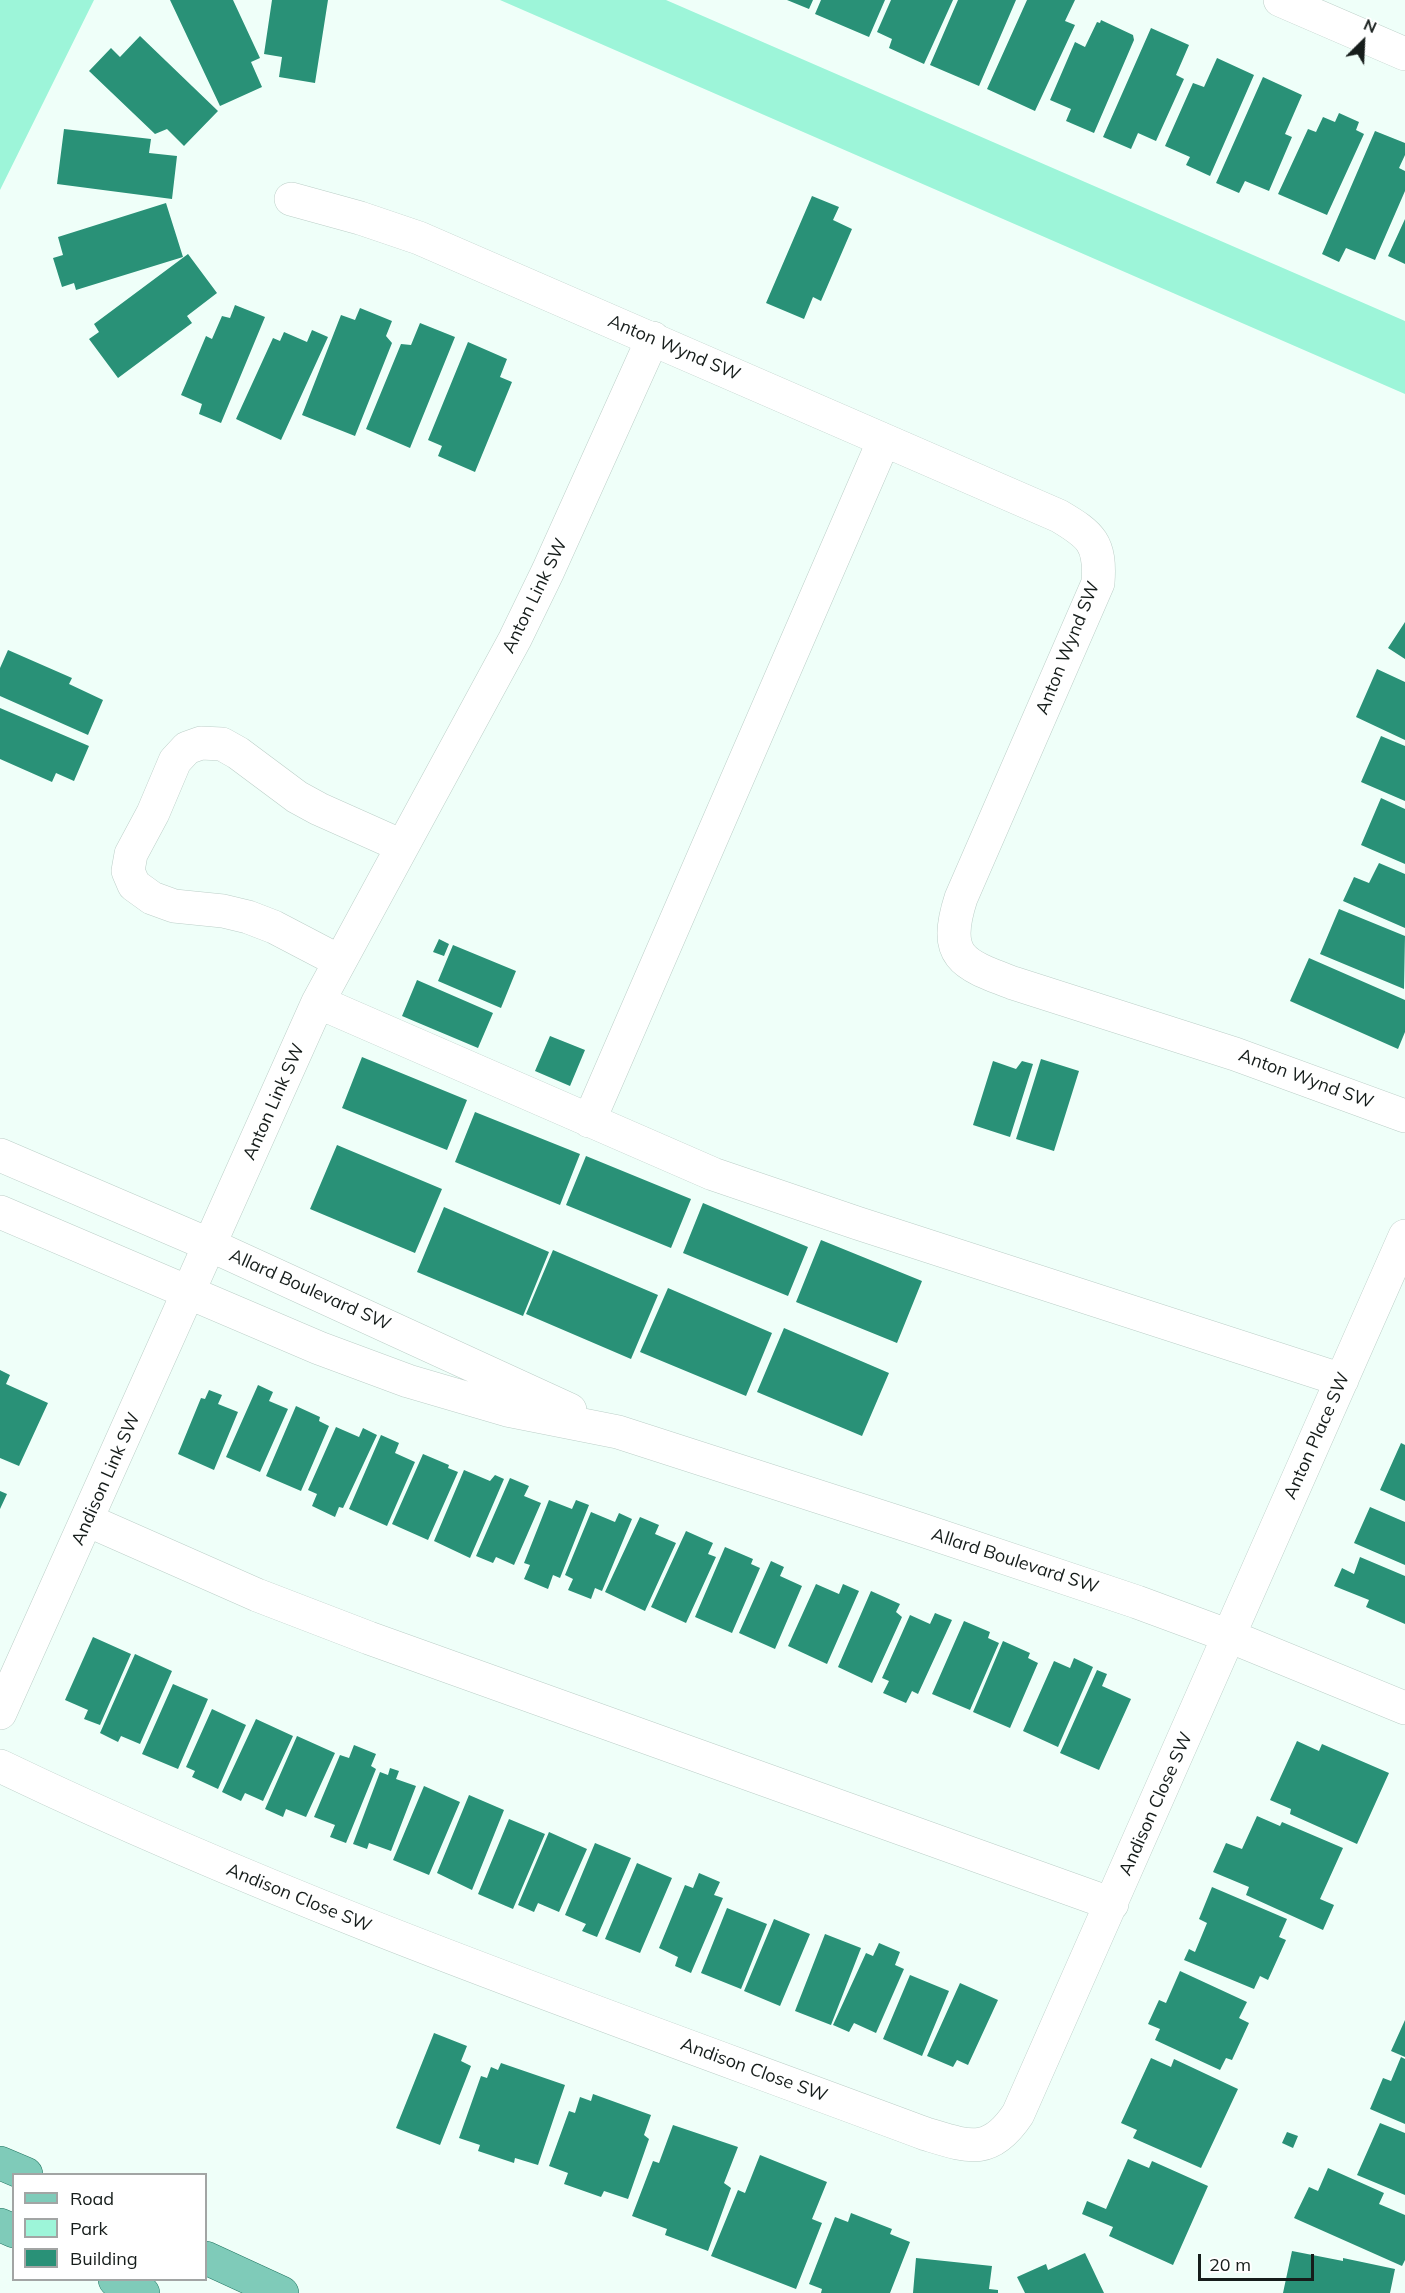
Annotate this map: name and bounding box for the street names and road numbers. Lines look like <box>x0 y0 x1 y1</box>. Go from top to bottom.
street label: Anton Wynd SW <box>605 310 743 386</box>
street label: Anton Link SW <box>498 535 572 657</box>
street label: Anton Wynd SW <box>1031 578 1105 718</box>
street label: Anton Link SW <box>239 1040 309 1164</box>
street label: Anton Wynd SW <box>1236 1045 1376 1113</box>
street label: Allard Boulevard SW <box>226 1245 394 1335</box>
street label: Anton Place SW <box>1279 1369 1355 1503</box>
street label: Andison Link SW <box>67 1409 145 1549</box>
street label: Allard Boulevard SW <box>929 1524 1101 1598</box>
street label: Andison Close SW <box>1115 1729 1197 1879</box>
street label: Andison Close SW <box>223 1859 375 1937</box>
street label: Andison Close SW <box>678 2033 830 2107</box>

